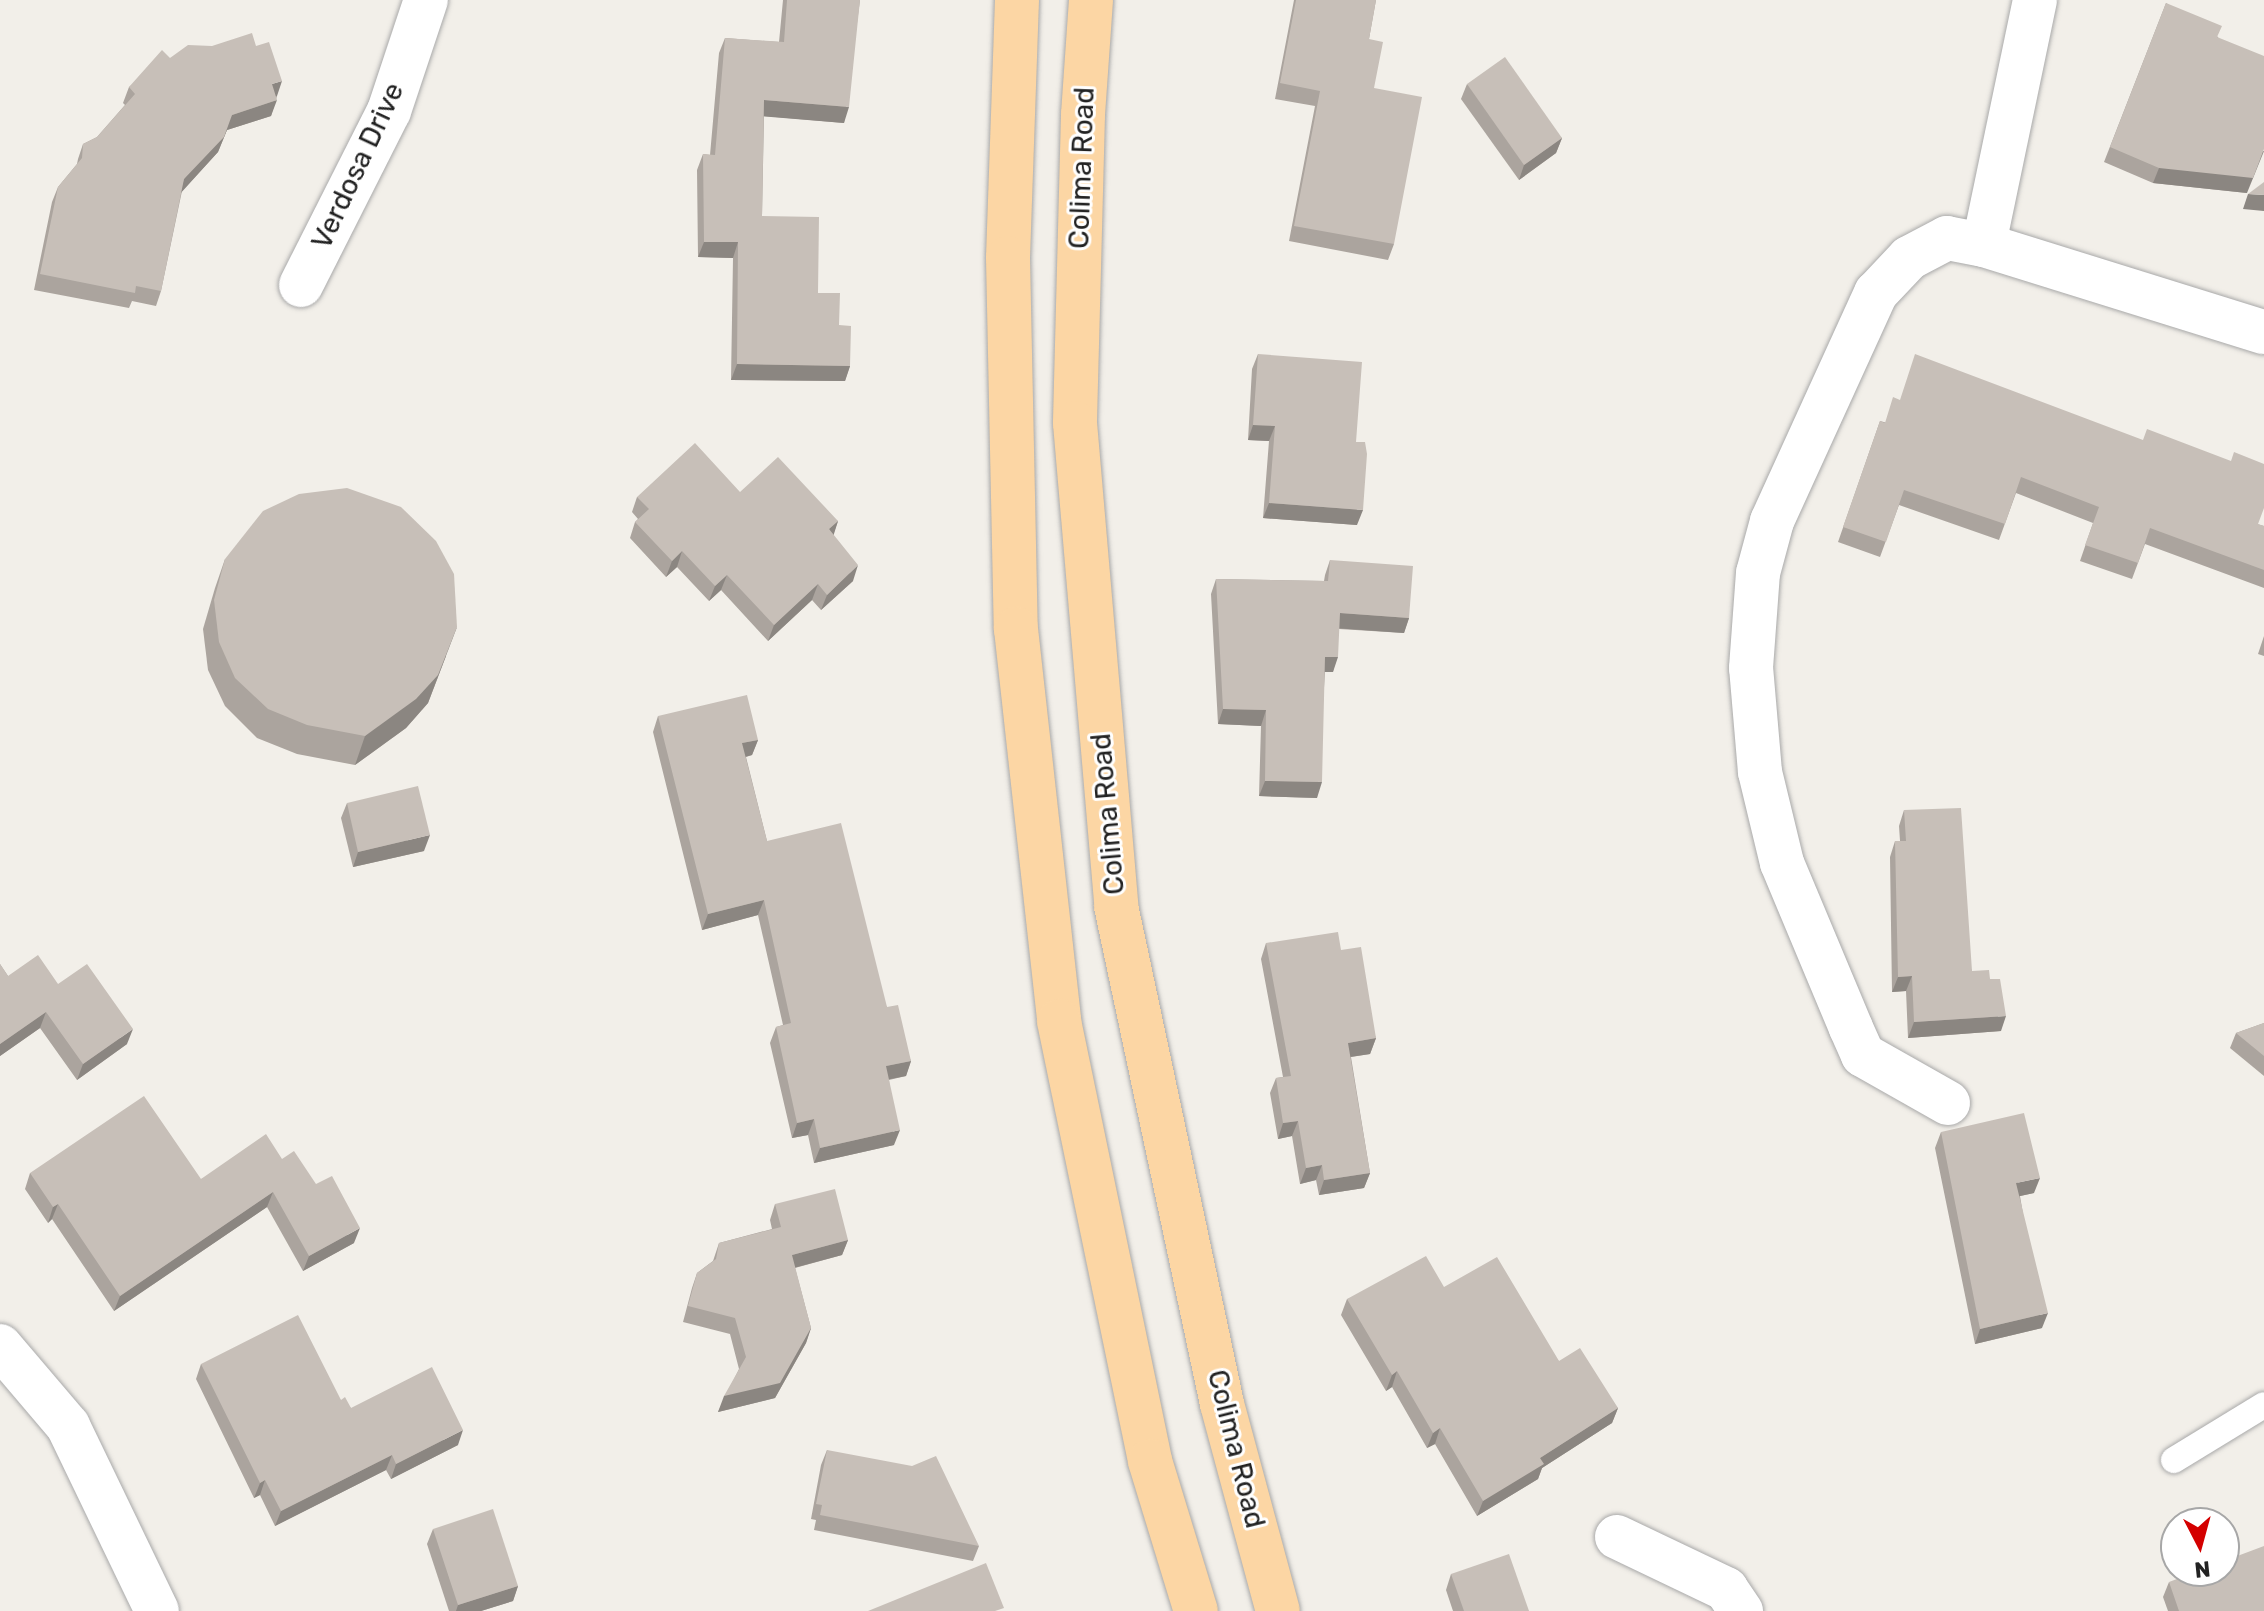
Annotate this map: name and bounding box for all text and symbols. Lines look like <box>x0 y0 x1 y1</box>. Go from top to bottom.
street label: Verdosa Drive <box>305 78 411 254</box>
street label: Colima Road <box>1062 87 1102 249</box>
street label: Colima Road <box>1084 732 1132 896</box>
street label: Colima Road <box>1200 1366 1272 1532</box>
north arrow <box>2160 1507 2240 1587</box>
text: N <box>2193 1555 2212 1584</box>

